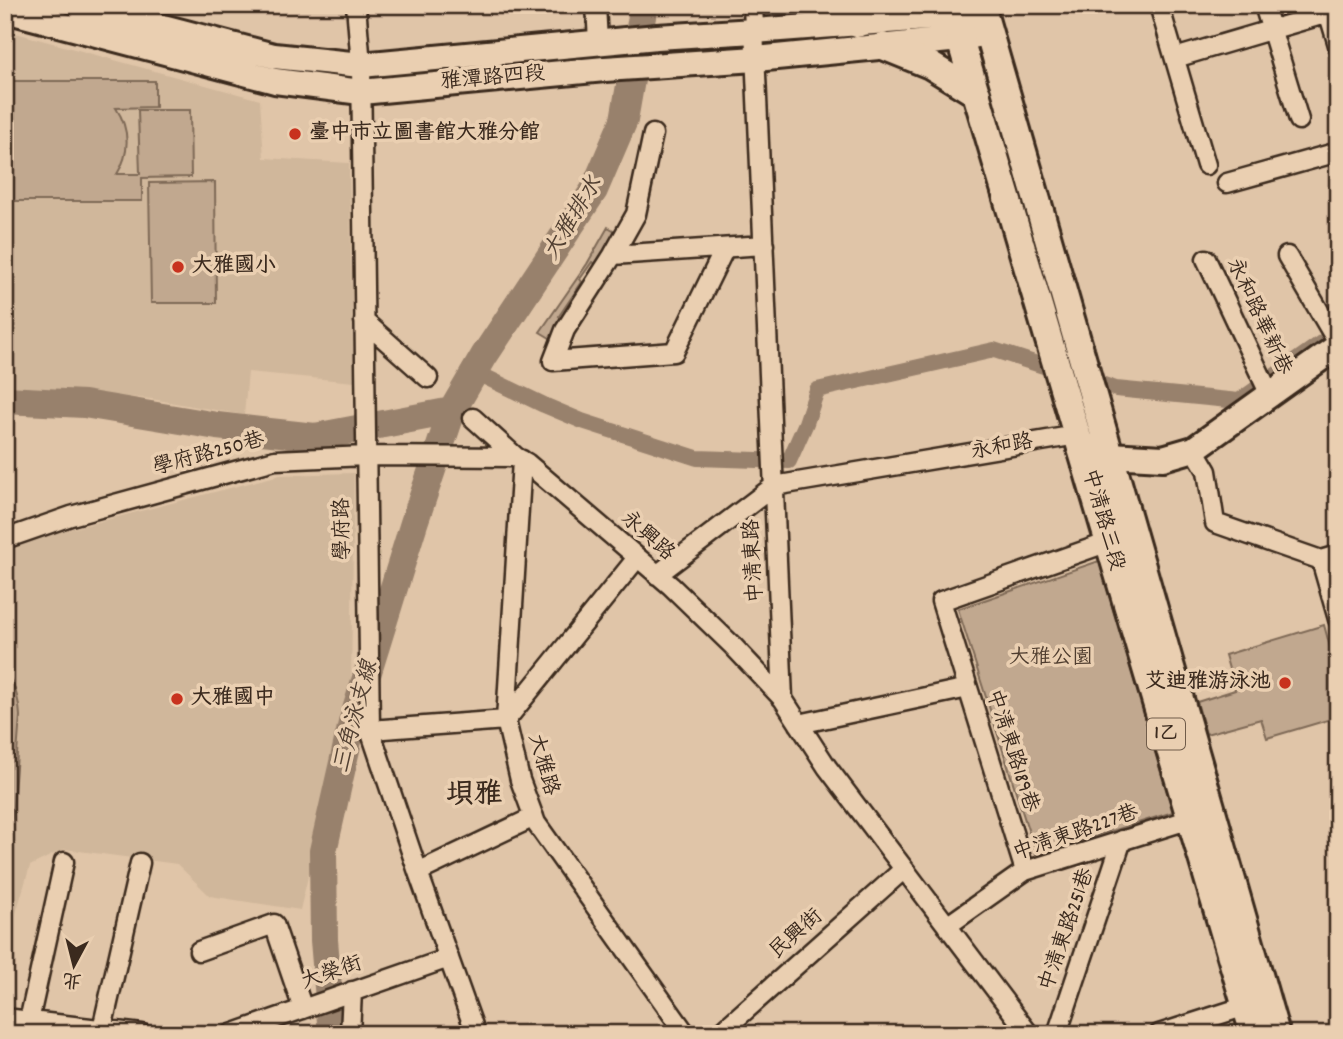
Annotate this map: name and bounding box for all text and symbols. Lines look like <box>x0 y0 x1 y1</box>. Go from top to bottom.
street label: 雅潭路四段 <box>439 59 547 99</box>
place label: 臺中市立圖書館大雅分館 <box>309 119 540 149</box>
marker: 臺中市立圖書館大雅分館 <box>287 126 303 142</box>
water label: 大雅排水 <box>536 170 612 267</box>
place label: 大雅國小 <box>192 252 276 282</box>
street label: 永和路華新巷 <box>1218 254 1298 380</box>
marker: 大雅國小 <box>170 259 186 275</box>
street label: 學府路250巷 <box>150 426 268 484</box>
street label: 永和路 <box>968 428 1036 468</box>
street label: 中清路三段 <box>1073 465 1131 575</box>
street label: 學府路 <box>328 497 360 561</box>
street label: 永興路 <box>613 505 681 569</box>
street label: 中清東路 <box>738 518 772 604</box>
park label: 大雅公園 <box>1009 644 1093 674</box>
water label: 三角泳支線 <box>326 656 388 777</box>
place label: 艾迪雅游泳池 <box>1145 668 1271 698</box>
marker: 艾迪雅游泳池 <box>1277 675 1293 691</box>
place label: 大雅國中 <box>191 684 275 714</box>
street label: 中清東路189巷 <box>977 686 1045 816</box>
marker: 大雅國中 <box>169 691 185 707</box>
road number: 1乙 <box>1147 719 1185 750</box>
street label: 大雅路 <box>519 731 565 799</box>
district label: 垻雅 <box>446 777 502 817</box>
street label: 中清東路227巷 <box>1009 798 1143 870</box>
street label: 中清東路251巷 <box>1033 864 1103 996</box>
street label: 民興街 <box>764 903 830 967</box>
north arrow <box>38 930 108 1000</box>
street label: 大榮街 <box>297 950 367 998</box>
text: 北 <box>61 964 83 993</box>

